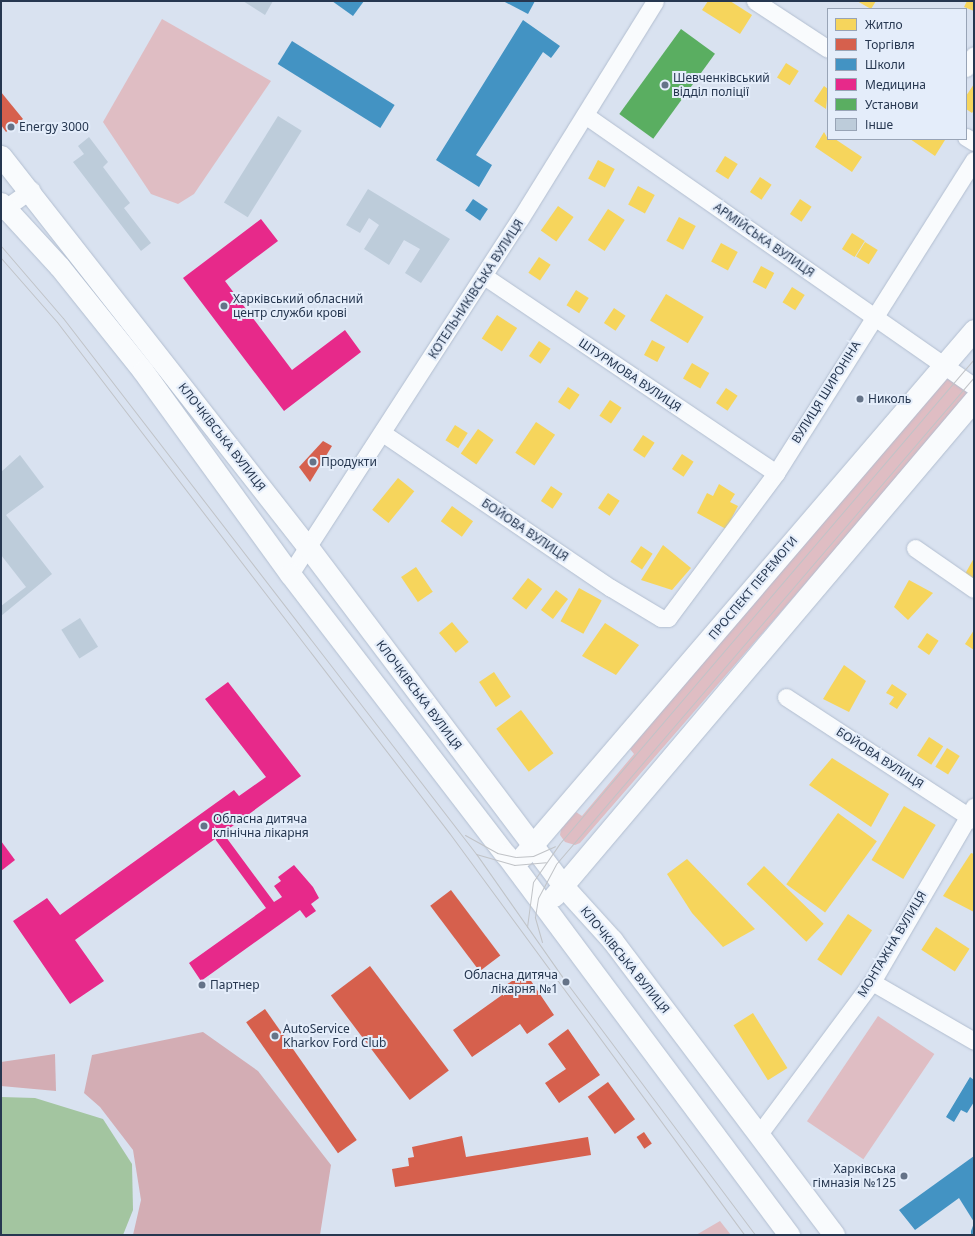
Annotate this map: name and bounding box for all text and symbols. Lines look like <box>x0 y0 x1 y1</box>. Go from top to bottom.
legend <box>827 8 967 140</box>
text: Житло <box>865 16 903 33</box>
text: Торгівля <box>865 36 915 53</box>
text: Школи <box>865 56 905 73</box>
place label: Шевченківський відділ поліції <box>673 71 770 99</box>
text: Медицина <box>865 76 926 93</box>
marker: Шевченківський відділ поліції <box>660 80 670 90</box>
text: Установи <box>865 96 919 113</box>
text: Інше <box>865 116 893 133</box>
place label: Energy 3000 <box>19 120 89 134</box>
marker: Energy 3000 <box>6 122 16 132</box>
street label: АРМІЙСЬКА ВУЛИЦЯ <box>711 200 817 280</box>
street label: КОТЕЛЬНИКІВСЬКА ВУЛИЦЯ <box>426 217 526 361</box>
place label: Харківський обласний центр служби крові <box>233 292 363 320</box>
marker: Харківський обласний центр служби крові <box>218 300 230 312</box>
street label: ШТУРМОВА ВУЛИЦЯ <box>576 335 684 415</box>
street label: ВУЛИЦЯ ШИРОНІНА <box>789 338 863 446</box>
street label: КЛОЧКІВСЬКА ВУЛИЦЯ <box>175 380 269 494</box>
place label: Николь <box>868 392 911 406</box>
marker: Николь <box>855 394 865 404</box>
place label: Продукти <box>321 455 377 469</box>
marker: Продукти <box>308 457 318 467</box>
street label: БОЙОВА ВУЛИЦЯ <box>479 496 571 564</box>
street label: ПРОСПЕКТ ПЕРЕМОГИ <box>706 533 800 643</box>
street label: КЛОЧКІВСЬКА ВУЛИЦЯ <box>373 638 465 752</box>
street label: БОЙОВА ВУЛИЦЯ <box>834 724 926 792</box>
place label: Обласна дитяча клінічна лікарня <box>213 812 309 840</box>
marker: Обласна дитяча клінічна лікарня <box>198 820 210 832</box>
street label: МОНТАЖНА ВУЛИЦЯ <box>855 888 929 1000</box>
street label: КЛОЧКІВСЬКА ВУЛИЦЯ <box>578 904 672 1016</box>
place label: Обласна дитяча лікарня №1 <box>464 968 558 996</box>
marker: Обласна дитяча лікарня №1 <box>561 977 571 987</box>
place label: Партнер <box>210 978 259 992</box>
marker: Партнер <box>197 980 207 990</box>
place label: AutoService Kharkov Ford Club <box>283 1022 386 1050</box>
marker: AutoService Kharkov Ford Club <box>270 1031 280 1041</box>
place label: Харківська гімназія №125 <box>813 1162 896 1190</box>
marker: Харківська гімназія №125 <box>899 1171 909 1181</box>

